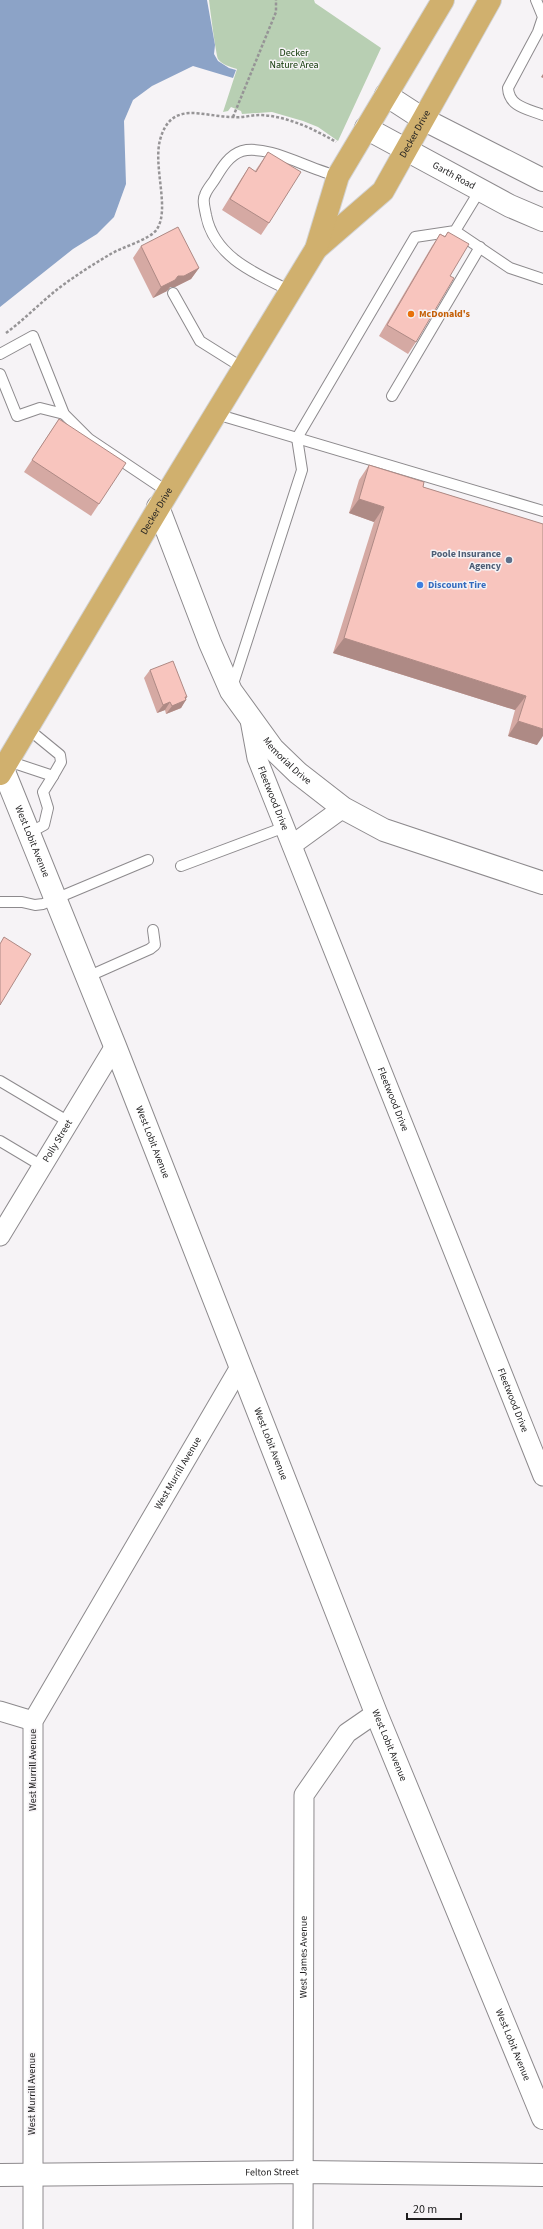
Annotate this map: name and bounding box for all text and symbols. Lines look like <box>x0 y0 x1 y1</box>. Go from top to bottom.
park label: Decker Nature Area <box>269 46 319 72</box>
street label: Decker Drive <box>396 108 434 160</box>
street label: Garth Road <box>430 158 478 193</box>
place label: McDonald's <box>419 307 471 321</box>
marker: McDonald's <box>406 309 416 319</box>
street label: Decker Drive <box>137 485 176 537</box>
place label: Poole Insurance Agency <box>431 547 502 573</box>
marker: Poole Insurance Agency <box>504 555 514 565</box>
place label: Discount Tire <box>428 578 486 592</box>
marker: Discount Tire <box>415 580 425 590</box>
street label: Memorial Drive <box>260 734 314 788</box>
street label: Fleetwood Drive <box>254 764 292 833</box>
street label: West Lobit Avenue <box>11 803 53 880</box>
street label: Fleetwood Drive <box>374 1065 412 1134</box>
street label: West Lobit Avenue <box>132 1104 173 1180</box>
street label: Polly Street <box>39 1116 76 1165</box>
street label: Fleetwood Drive <box>494 1366 532 1435</box>
street label: West Lobit Avenue <box>250 1406 291 1482</box>
street label: West Murrill Avenue <box>151 1434 205 1512</box>
street label: West Lobit Avenue <box>368 1707 410 1783</box>
street label: West Murrill Avenue <box>26 1729 40 1811</box>
street label: West James Avenue <box>297 1916 311 1998</box>
street label: West Lobit Avenue <box>492 2007 534 2083</box>
street label: West Murrill Avenue <box>25 2053 39 2135</box>
street label: Felton Street <box>245 2165 299 2180</box>
scale bar <box>407 2195 461 2221</box>
text: 20 m <box>413 2201 437 2218</box>

